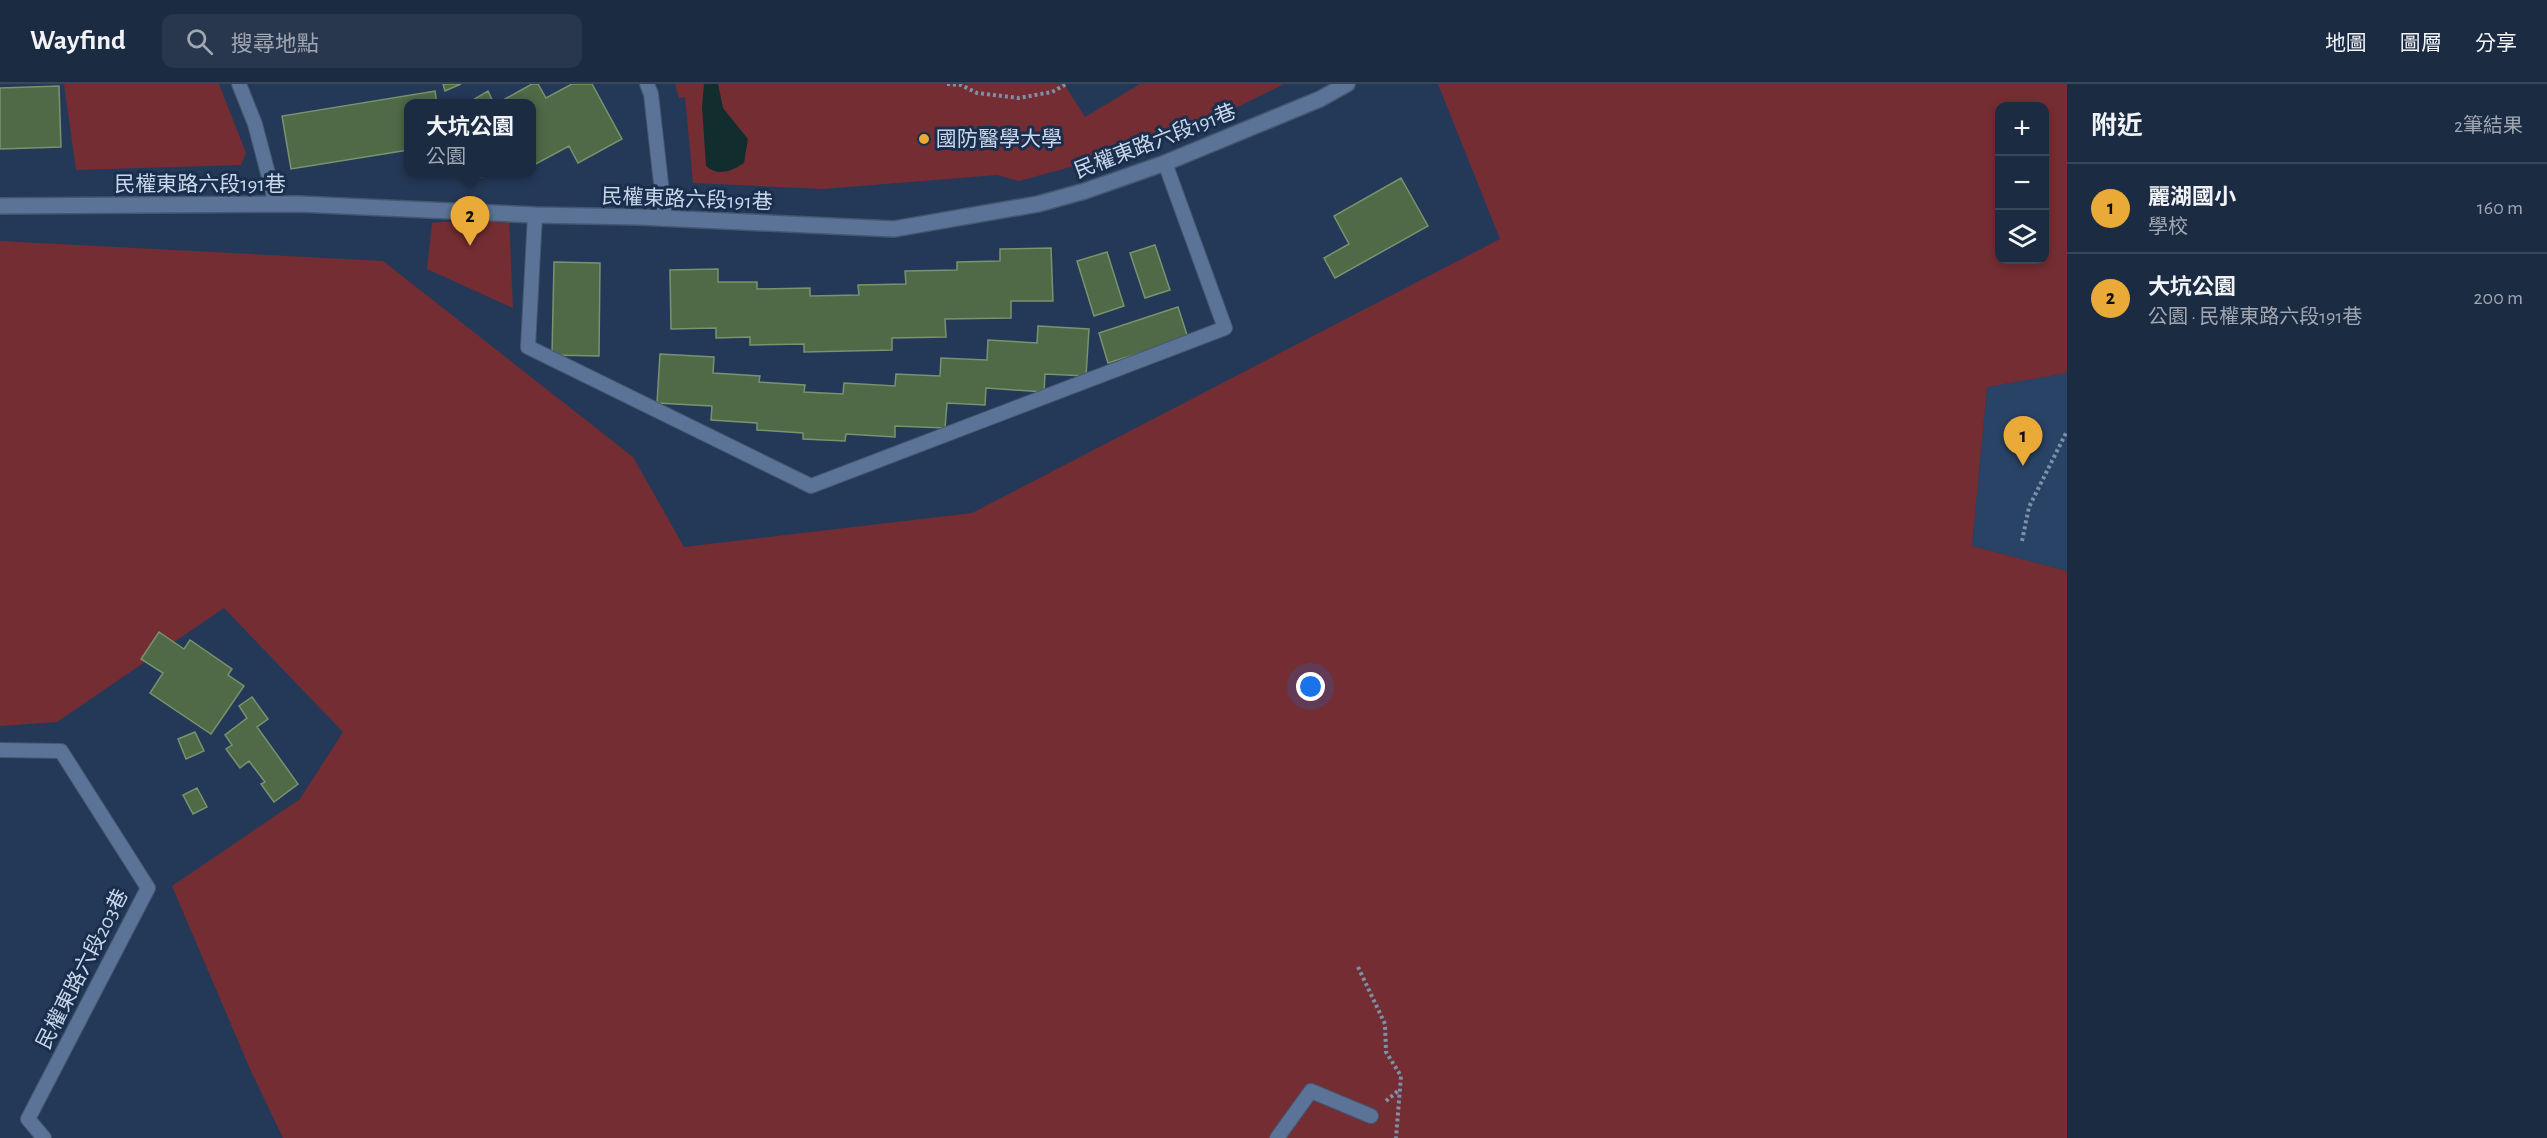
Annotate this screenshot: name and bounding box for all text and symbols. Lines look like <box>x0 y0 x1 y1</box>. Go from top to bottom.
search box <box>162 14 582 68</box>
icon: search <box>183 25 216 58</box>
text: Wayfind <box>30 27 126 55</box>
text: 搜尋地點 <box>231 33 319 55</box>
text: 地圖 <box>2325 33 2367 54</box>
text: 圖層 <box>2400 33 2442 54</box>
text: 分享 <box>2475 33 2517 54</box>
popup <box>404 99 536 177</box>
street label: 民權東路六段191巷 <box>1071 100 1239 182</box>
map controls <box>1995 102 2049 264</box>
button: + <box>1995 102 2049 156</box>
text: 附近 <box>2091 113 2143 139</box>
text: 大坑公園 <box>426 116 514 138</box>
text: 2筆結果 <box>2454 116 2523 136</box>
place label: 國防醫學大學 <box>936 128 1062 150</box>
marker: 國防醫學大學 <box>917 132 931 146</box>
text: 公園 <box>426 147 466 167</box>
button: − <box>1995 156 2049 210</box>
street label: 民權東路六段191巷 <box>114 173 286 195</box>
street label: 民權東路六段191巷 <box>601 185 773 213</box>
text: 麗湖國小 <box>2148 186 2236 208</box>
pin: 2 <box>450 196 490 246</box>
text: 1 <box>2107 198 2114 218</box>
text: 160 m <box>2477 198 2523 218</box>
button: layers <box>1995 210 2049 264</box>
text: 學校 <box>2148 217 2188 237</box>
text: 大坑公園 <box>2148 276 2236 298</box>
text: 2 <box>2106 288 2115 308</box>
text: 200 m <box>2473 288 2523 308</box>
text: 公園 · 民權東路六段191巷 <box>2148 307 2362 327</box>
pin: 1 <box>2004 416 2042 466</box>
your location <box>1296 672 1325 701</box>
street label: 民權東路六段203巷 <box>32 885 132 1053</box>

